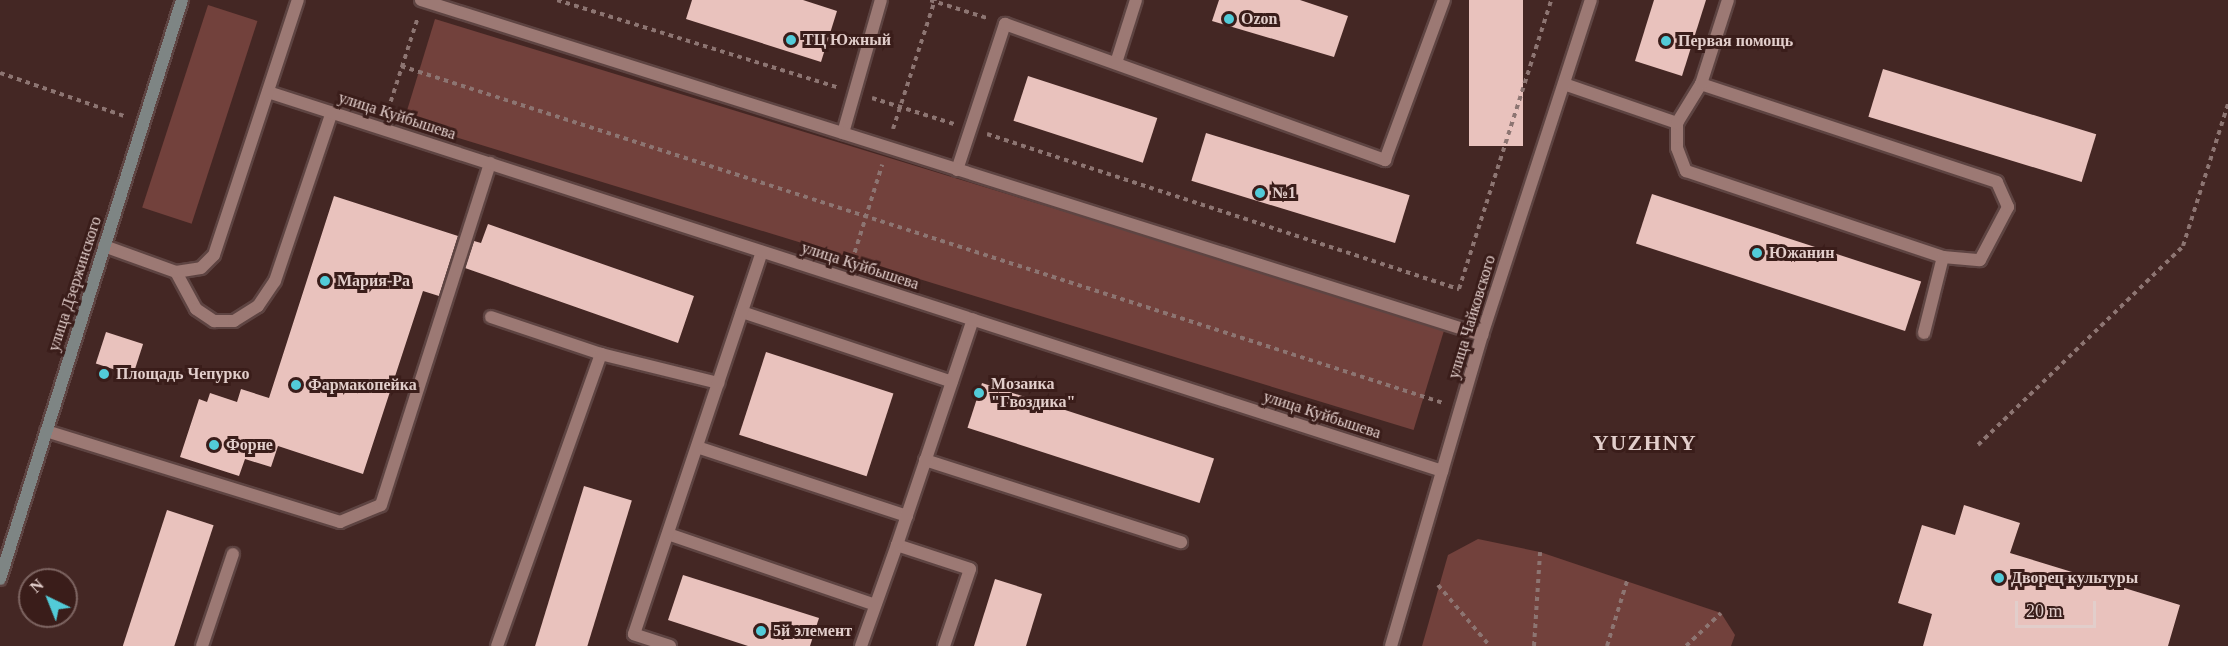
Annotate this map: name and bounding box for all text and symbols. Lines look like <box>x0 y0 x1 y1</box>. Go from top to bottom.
place label: Ozon <box>1241 9 1277 29</box>
marker: Ozon <box>1222 12 1236 26</box>
place label: ТЦ Южный <box>803 30 891 50</box>
place label: Первая помощь <box>1678 31 1793 51</box>
marker: ТЦ Южный <box>784 33 798 47</box>
marker: Первая помощь <box>1659 34 1673 48</box>
street label: улица Куйбышева <box>336 88 458 144</box>
place label: №1 <box>1272 183 1296 203</box>
marker: №1 <box>1253 186 1267 200</box>
street label: улица Дзержинского <box>44 214 106 354</box>
street label: улица Куйбышева <box>799 238 921 294</box>
place label: Южанин <box>1769 243 1834 263</box>
marker: Южанин <box>1750 246 1764 260</box>
street label: улица Чайковского <box>1444 253 1500 381</box>
place label: Мария-Ра <box>337 271 410 291</box>
marker: Мария-Ра <box>318 274 332 288</box>
place label: Площадь Чепурко <box>116 364 249 384</box>
marker: Площадь Чепурко <box>97 367 111 381</box>
place label: Мозаика "Гвоздика" <box>991 374 1075 412</box>
place label: Фармакопейка <box>308 375 417 395</box>
marker: Фармакопейка <box>289 378 303 392</box>
marker: Мозаика "Гвоздика" <box>972 386 986 400</box>
street label: улица Куйбышева <box>1261 387 1383 443</box>
district label: YUZHNY <box>1593 430 1697 456</box>
place label: Форне <box>226 435 273 455</box>
marker: Форне <box>207 438 221 452</box>
north arrow <box>18 568 78 628</box>
place label: Дворец культуры <box>2011 568 2138 588</box>
marker: Дворец культуры <box>1992 571 2006 585</box>
text: N <box>27 576 47 596</box>
scale bar <box>2018 589 2099 627</box>
text: 20 m <box>2026 601 2063 621</box>
place label: 5й элемент <box>773 621 852 641</box>
marker: 5й элемент <box>754 624 768 638</box>

